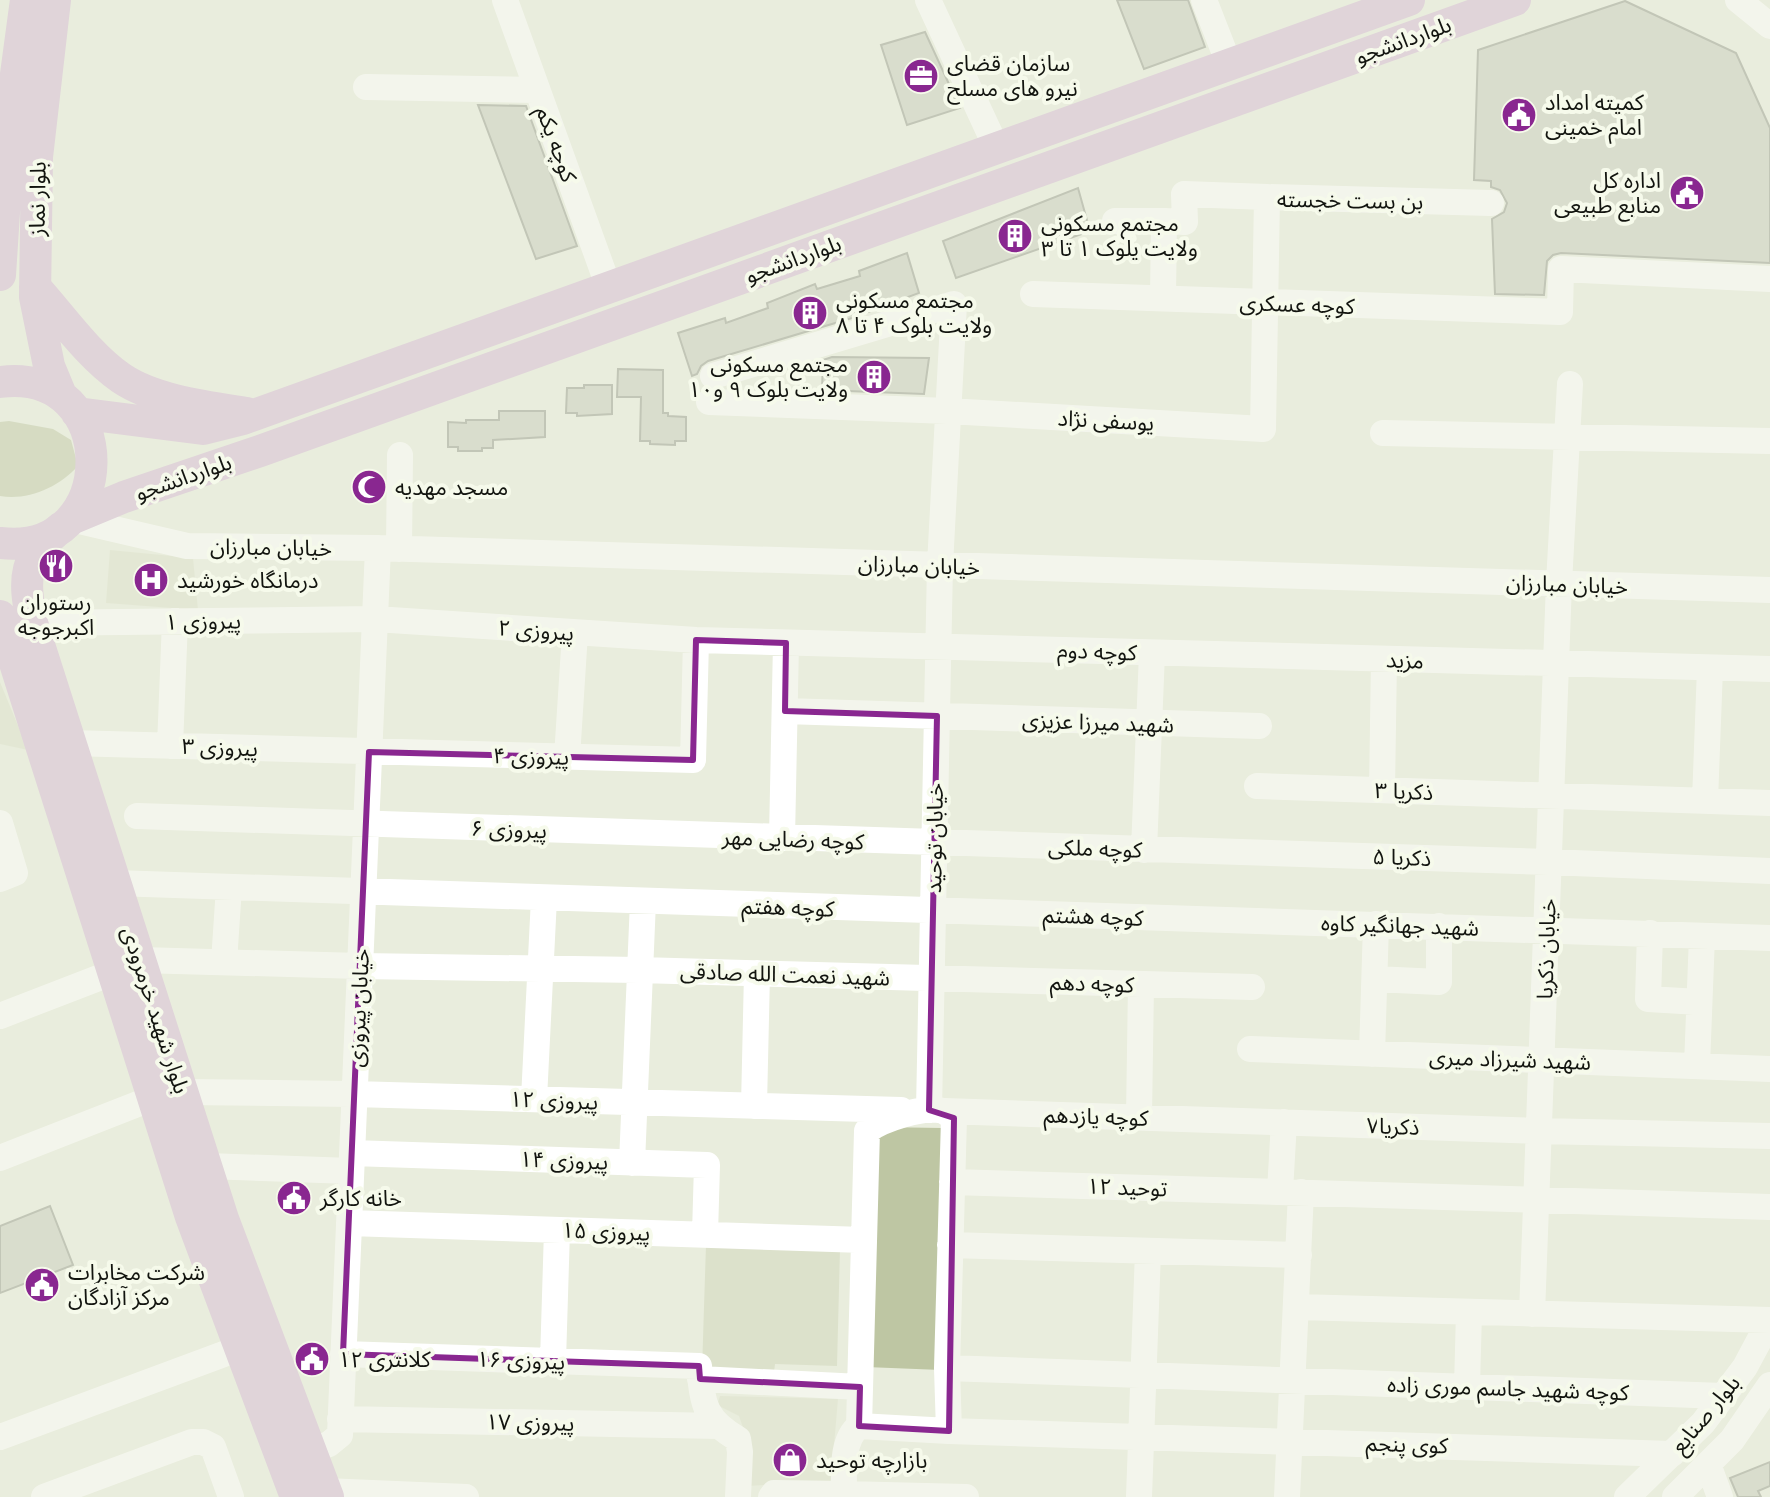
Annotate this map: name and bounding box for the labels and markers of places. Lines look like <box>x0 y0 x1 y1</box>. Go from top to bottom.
place label: سازمان قضای نیرو های مسلح <box>947 50 1078 105</box>
office icon: سازمان قضای نیرو های مسلح <box>902 57 940 95</box>
place label: کمیته امداد امام خمینی <box>1545 89 1645 144</box>
public building icon: کمیته امداد امام خمینی <box>1500 96 1538 134</box>
place label: اداره کل منابع طبیعی <box>1554 167 1661 222</box>
public building icon: اداره کل منابع طبیعی <box>1668 174 1706 212</box>
place label: مجتمع مسکونی ولایت یلوک ۱ تا ۳ <box>1041 210 1198 261</box>
building icon: مجتمع مسکونی ولایت یلوک ۱ تا ۳ <box>996 217 1034 255</box>
place label: مجتمع مسکونی ولایت بلوک ۴ تا ۸ <box>836 287 992 338</box>
building icon: مجتمع مسکونی ولایت بلوک ۴ تا ۸ <box>791 294 829 332</box>
place label: مجتمع مسکونی ولایت بلوک ۹ و۱۰ <box>688 351 848 402</box>
building icon: مجتمع مسکونی ولایت بلوک ۹ و۱۰ <box>855 358 893 396</box>
mosque icon: مسجد مهدیه <box>350 468 388 506</box>
place label: مسجد مهدیه <box>395 474 508 500</box>
restaurant icon: رستوران اکبرجوجه <box>37 547 75 585</box>
hospital icon: درمانگاه خورشید <box>132 561 170 599</box>
place label: درمانگاه خورشید <box>177 567 319 594</box>
place label: رستوران اکبرجوجه <box>18 589 94 640</box>
public building icon: خانه کارگر <box>275 1179 313 1217</box>
place label: خانه کارگر <box>319 1185 402 1212</box>
place label: شرکت مخابرات مرکز آزادگان <box>68 1259 205 1311</box>
public building icon: شرکت مخابرات مرکز آزادگان <box>23 1266 61 1304</box>
public building icon: کلانتری ۱۲ <box>293 1340 331 1378</box>
place label: کلانتری ۱۲ <box>338 1346 432 1372</box>
shop icon: بازارچه توحید <box>771 1441 809 1479</box>
place label: بازارچه توحید <box>816 1447 927 1475</box>

